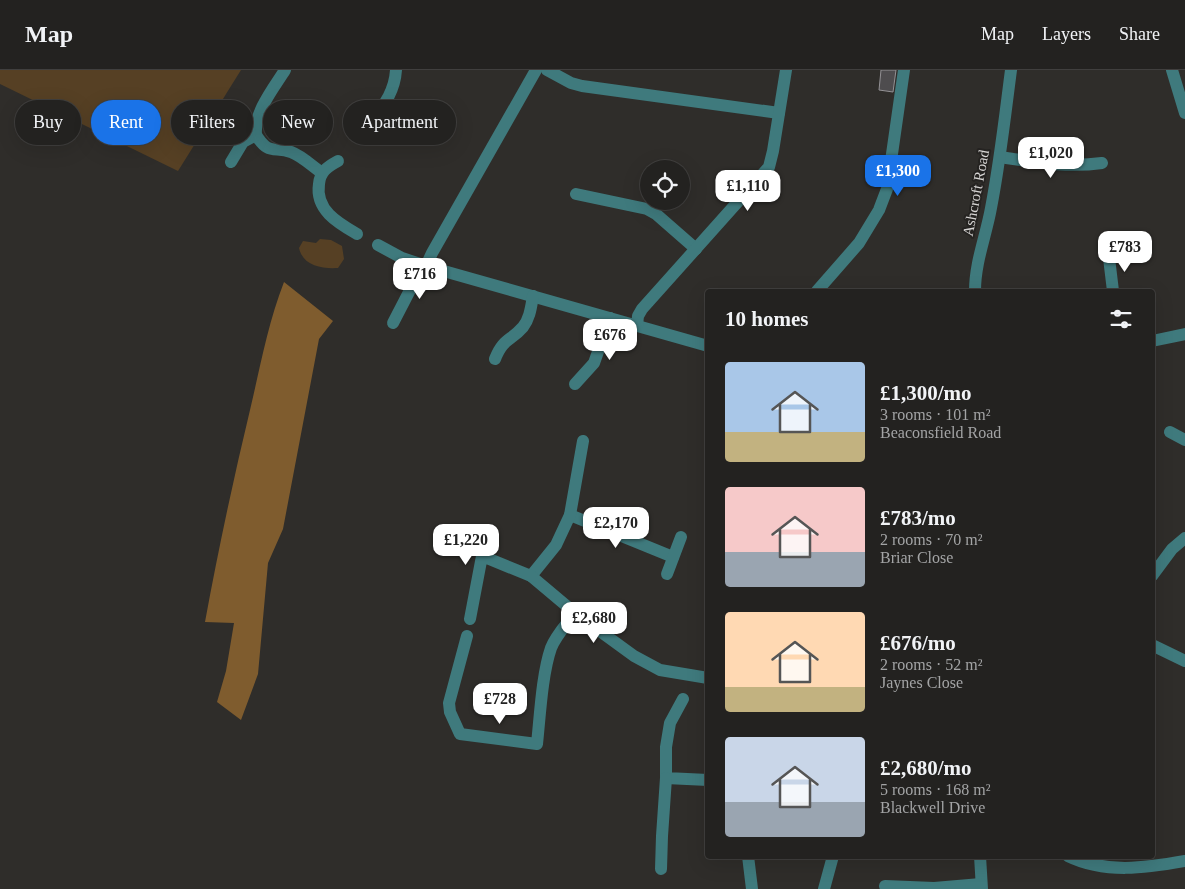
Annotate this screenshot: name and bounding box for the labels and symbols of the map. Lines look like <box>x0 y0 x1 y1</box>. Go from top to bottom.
pin: £1,020 <box>1010 136 1092 179</box>
street label: Ashcroft Road <box>960 148 992 238</box>
pin: £1,300 <box>857 154 939 197</box>
pin: £1,110 <box>707 170 789 212</box>
pin: £783 <box>1095 230 1155 273</box>
pin: £716 <box>390 258 450 300</box>
pin: £676 <box>580 318 640 361</box>
pin: £2,170 <box>575 506 657 549</box>
pin: £1,220 <box>425 524 507 566</box>
pin: £2,680 <box>553 602 635 644</box>
pin: £728 <box>470 682 530 725</box>

